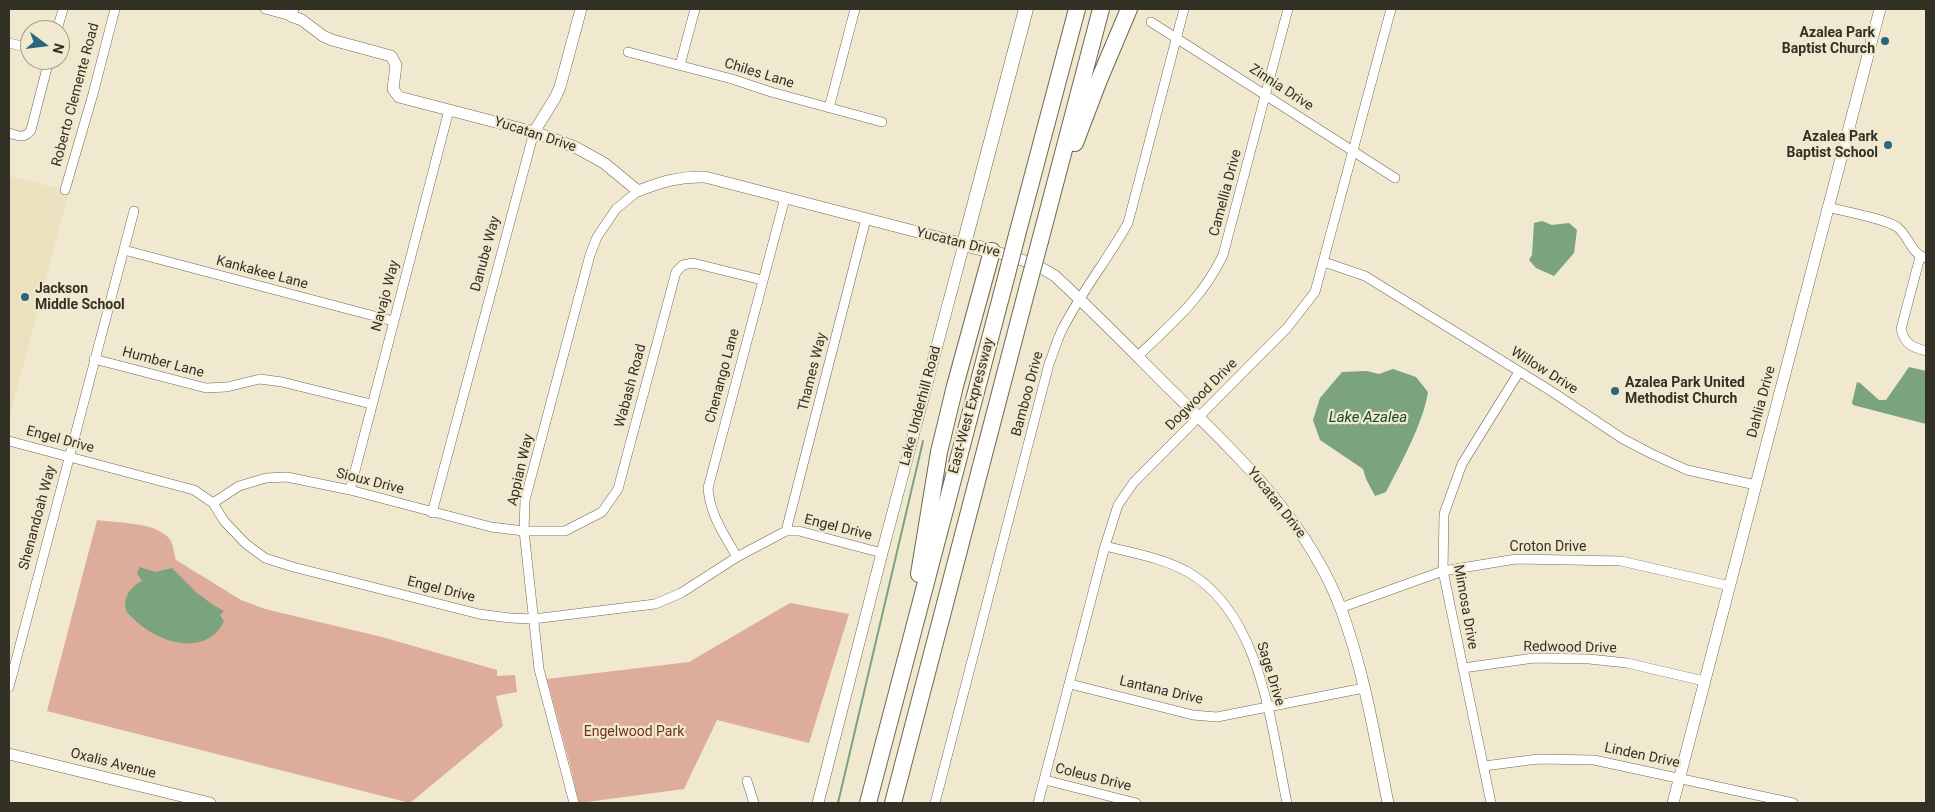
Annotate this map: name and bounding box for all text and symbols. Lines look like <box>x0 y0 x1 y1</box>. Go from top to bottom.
north arrow <box>20 20 70 70</box>
street label: Roberto Clemente Road <box>49 21 103 169</box>
place label: Azalea Park Baptist Church <box>1782 25 1875 58</box>
marker: Azalea Park Baptist Church <box>1879 35 1891 47</box>
text: N <box>50 42 68 55</box>
street label: Chiles Lane <box>722 55 796 93</box>
street label: Zinnia Drive <box>1246 61 1316 115</box>
street label: Yucatan Drive <box>492 114 578 156</box>
place label: Azalea Park Baptist School <box>1787 129 1878 162</box>
marker: Azalea Park Baptist School <box>1882 139 1894 151</box>
street label: Camellia Drive <box>1206 148 1246 238</box>
street label: Danube Way <box>468 214 504 294</box>
street label: Yucatan Drive <box>914 224 1002 262</box>
street label: Kankakee Lane <box>214 253 310 293</box>
street label: Navajo Way <box>368 259 404 333</box>
place label: Jackson Middle School <box>35 281 125 314</box>
marker: Jackson Middle School <box>19 291 31 303</box>
street label: Chenango Lane <box>702 327 744 425</box>
street label: Thames Way <box>795 331 831 413</box>
street label: East-West Expressway <box>946 336 998 476</box>
street label: Wabash Road <box>612 342 650 430</box>
street label: Humber Lane <box>120 344 206 382</box>
street label: Lake Underhill Road <box>897 344 945 468</box>
street label: Willow Drive <box>1507 344 1581 398</box>
street label: Bamboo Drive <box>1009 350 1047 438</box>
street label: Dogwood Drive <box>1163 356 1241 434</box>
street label: Dahlia Drive <box>1744 364 1780 440</box>
place label: Azalea Park United Methodist Church <box>1625 375 1745 408</box>
marker: Azalea Park United Methodist Church <box>1609 385 1621 397</box>
water label: Lake Azalea <box>1329 409 1407 427</box>
street label: Engel Drive <box>24 423 96 457</box>
street label: Appian Way <box>505 432 537 508</box>
street label: Shenandoah Way <box>16 464 60 572</box>
street label: Yucatan Drive <box>1243 464 1309 542</box>
street label: Sioux Drive <box>334 465 406 499</box>
street label: Engel Drive <box>802 511 874 545</box>
street label: Croton Drive <box>1510 539 1586 555</box>
street label: Mimosa Drive <box>1449 563 1481 651</box>
street label: Engel Drive <box>405 573 477 607</box>
street label: Redwood Drive <box>1523 639 1617 657</box>
street label: Sage Drive <box>1252 640 1288 708</box>
street label: Lantana Drive <box>1118 673 1204 709</box>
park label: Engelwood Park <box>584 724 684 740</box>
street label: Linden Drive <box>1603 740 1681 772</box>
street label: Oxalis Avenue <box>69 745 157 783</box>
street label: Coleus Drive <box>1053 760 1133 796</box>

